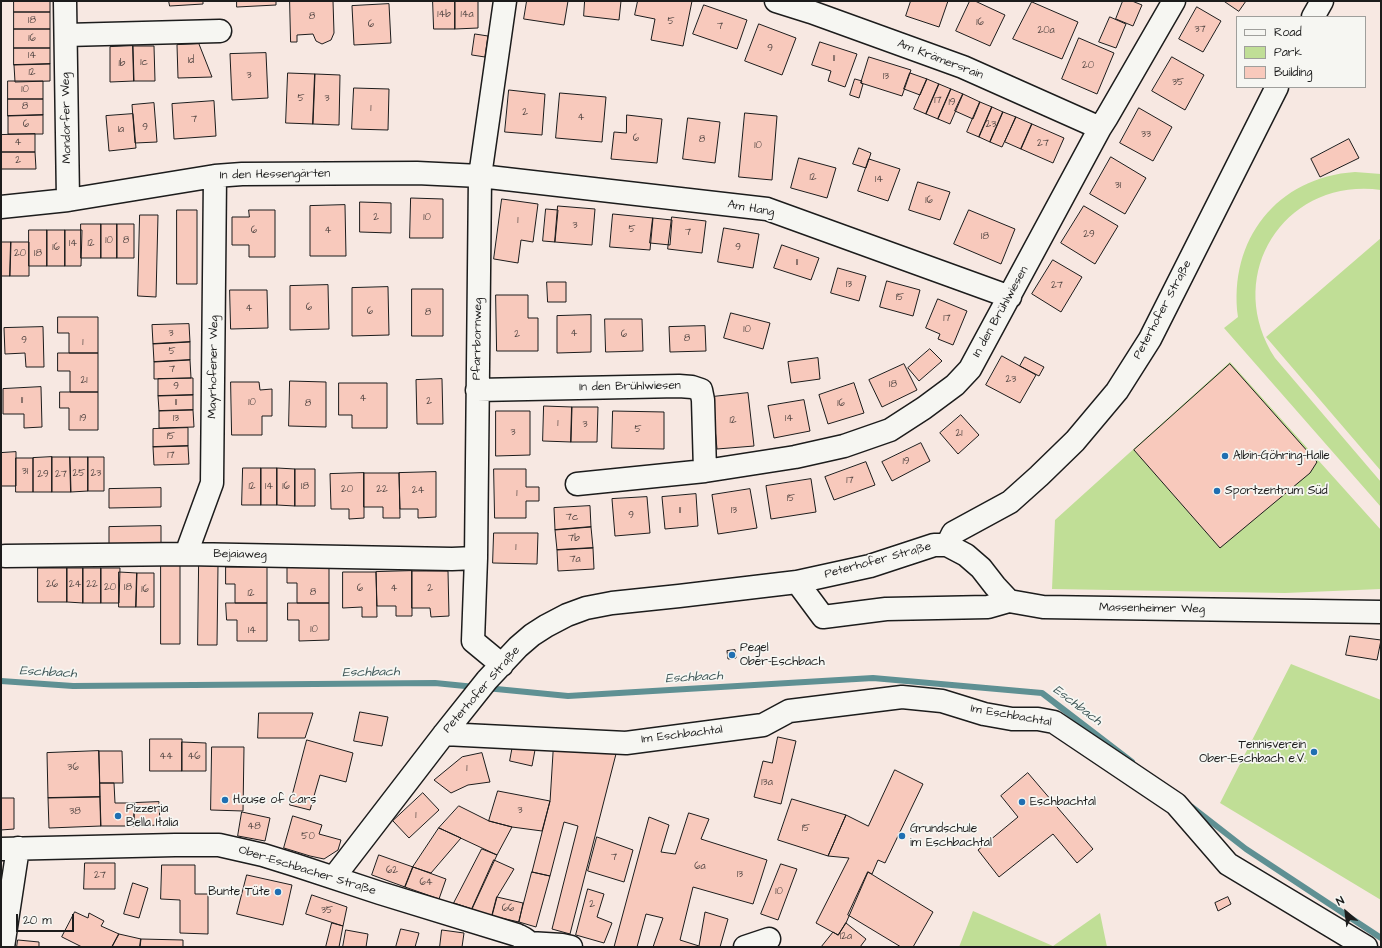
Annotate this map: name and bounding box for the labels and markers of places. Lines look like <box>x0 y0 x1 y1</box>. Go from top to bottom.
place label: Albin-Göhring-Halle <box>1233 449 1330 463</box>
marker: Albin-Göhring-Halle <box>1220 451 1230 461</box>
place label: Sportzentrum Süd <box>1225 484 1328 498</box>
marker: Sportzentrum Süd <box>1212 486 1222 496</box>
place label: Pegel Ober-Eschbach <box>740 641 825 669</box>
marker: Pegel Ober-Eschbach <box>727 650 737 660</box>
place label: Tennisverein Ober-Eschbach e.V. <box>1199 738 1306 766</box>
marker: Tennisverein Ober-Eschbach e.V. <box>1309 747 1319 757</box>
place label: House of Cars <box>233 793 316 807</box>
marker: House of Cars <box>220 795 230 805</box>
place label: Eschbachtal <box>1030 795 1096 809</box>
marker: Eschbachtal <box>1017 797 1027 807</box>
place label: Pizzeria Bella Italia <box>126 802 178 830</box>
marker: Pizzeria Bella Italia <box>113 811 123 821</box>
place label: Grundschule im Eschbachtal <box>910 822 992 850</box>
marker: Grundschule im Eschbachtal <box>897 831 907 841</box>
place label: Bunte Tüte <box>208 885 270 899</box>
marker: Bunte Tüte <box>273 887 283 897</box>

